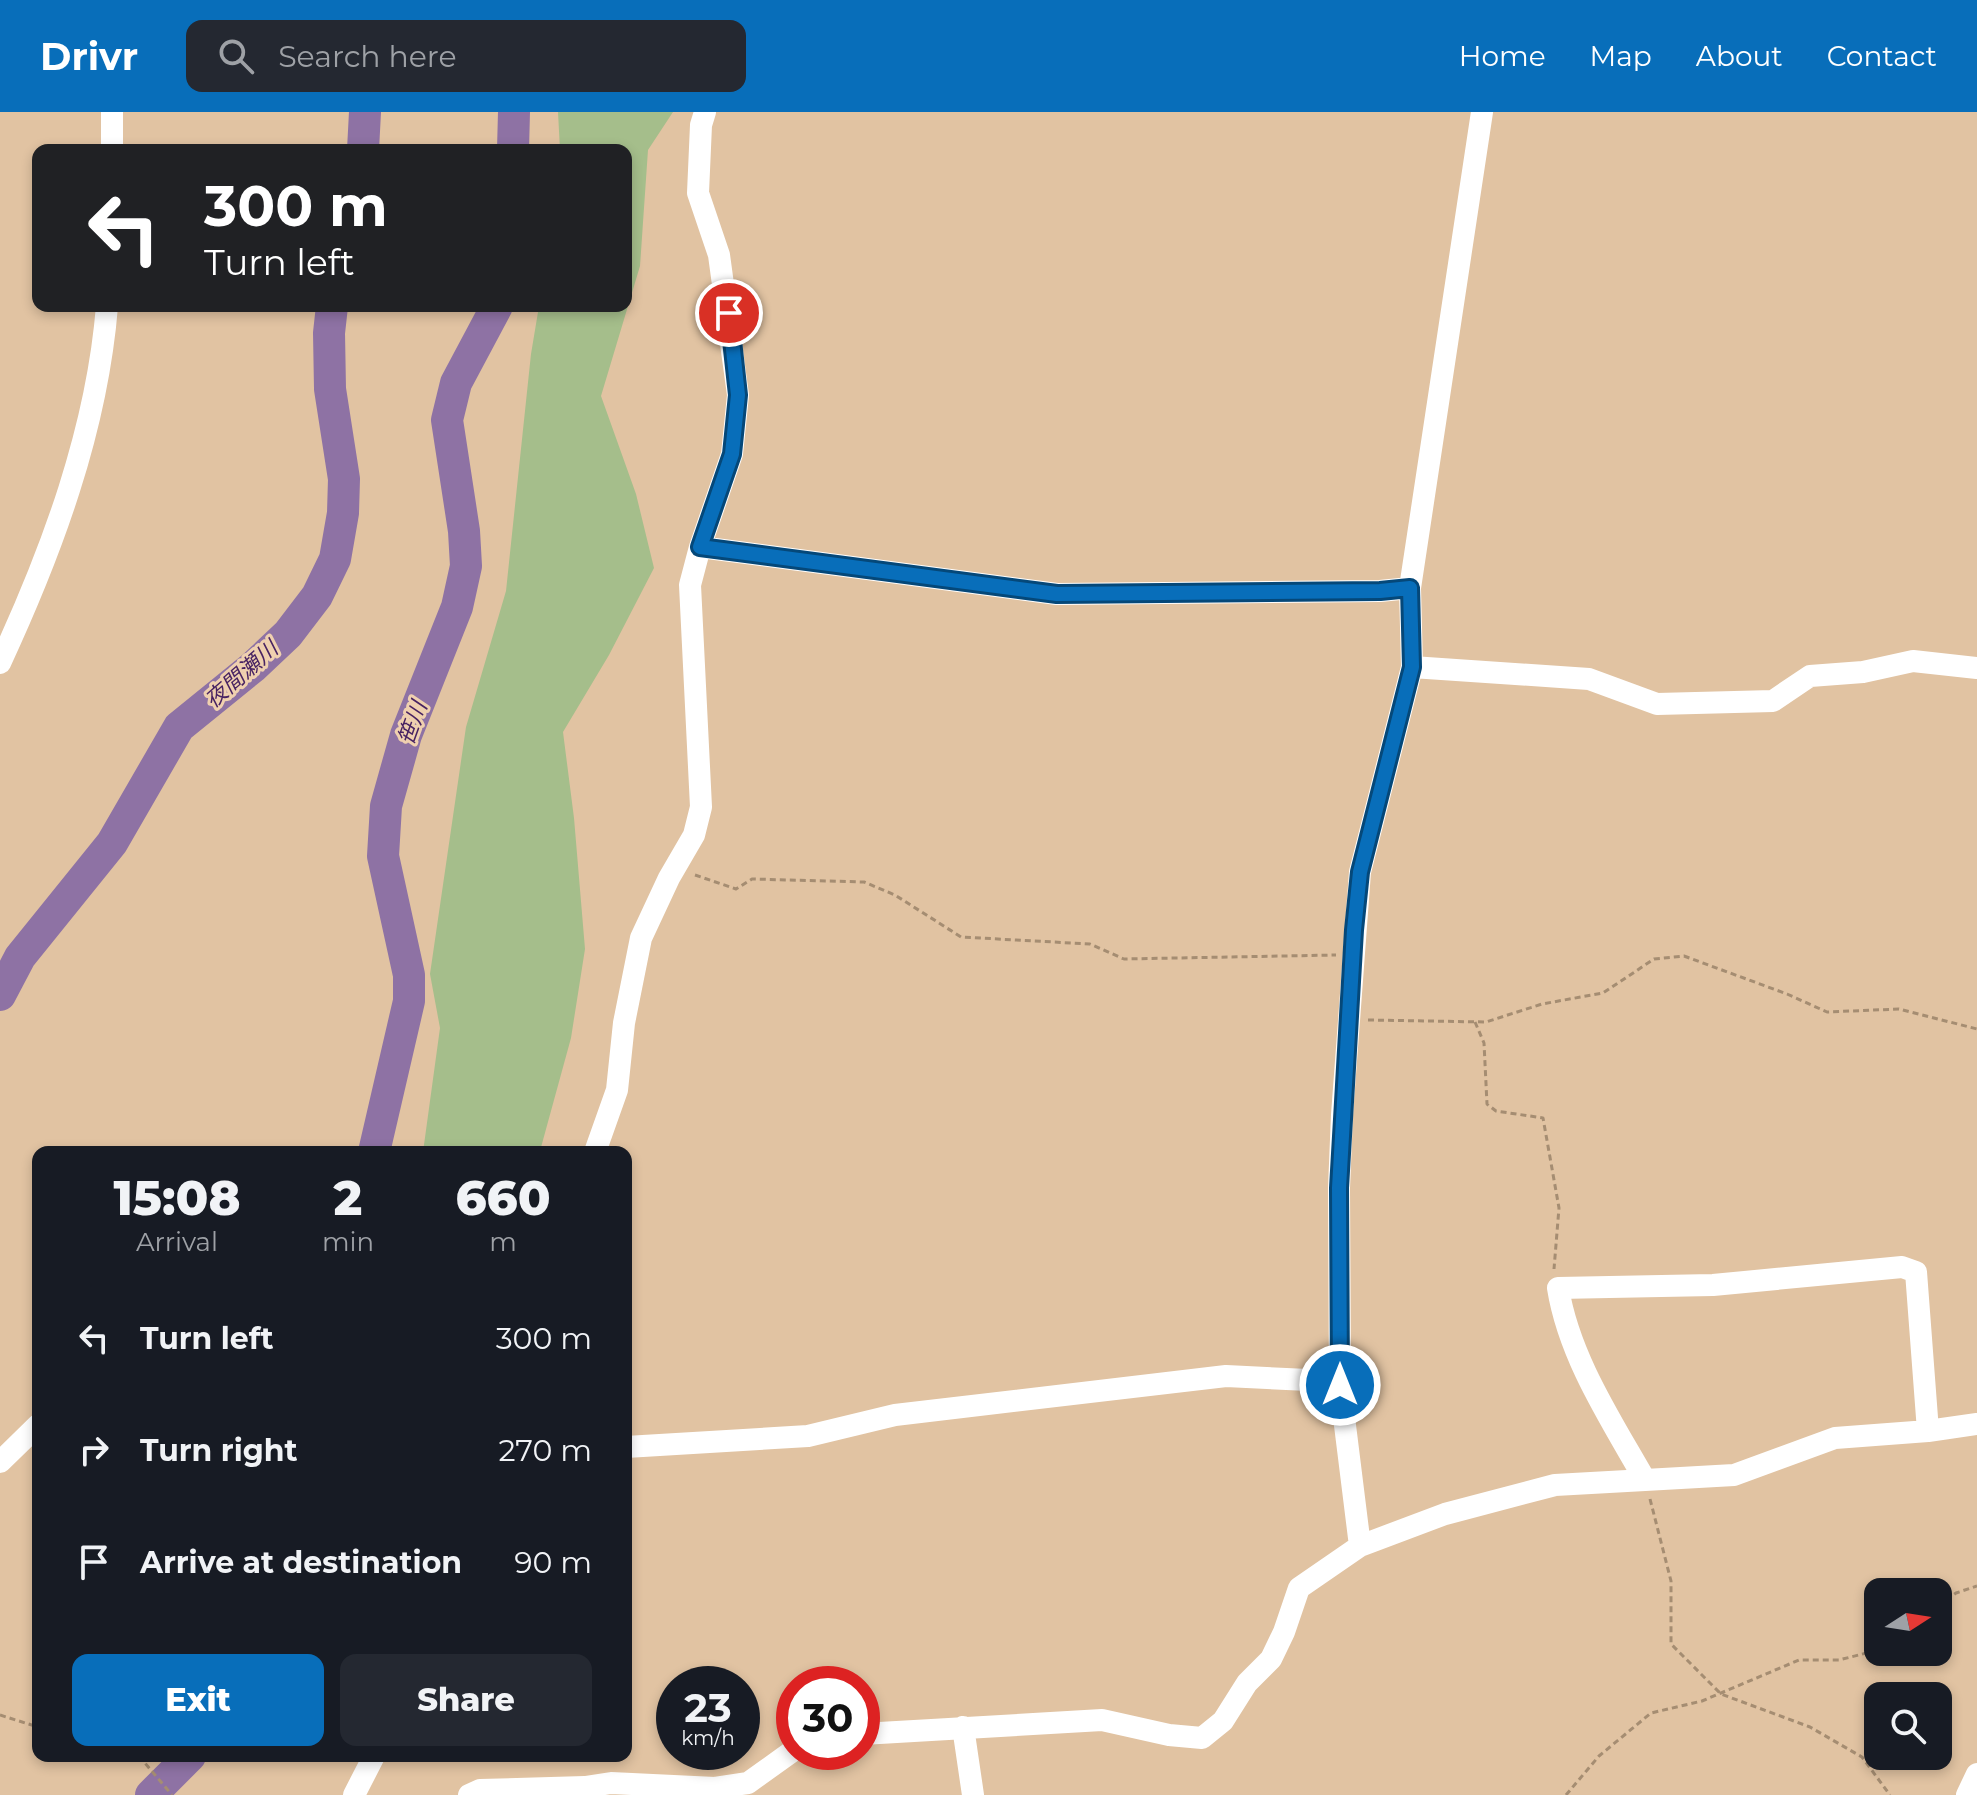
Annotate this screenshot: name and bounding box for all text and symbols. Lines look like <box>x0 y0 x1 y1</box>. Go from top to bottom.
search box <box>186 20 746 92</box>
text: Drivr <box>40 33 138 80</box>
icon: search <box>214 34 258 78</box>
text: Search here <box>278 38 457 75</box>
text: Home <box>1459 39 1546 73</box>
text: Map <box>1590 39 1652 73</box>
text: About <box>1696 39 1783 73</box>
text: Contact <box>1827 39 1937 73</box>
text: 300 m <box>204 172 388 240</box>
icon: left <box>72 176 176 280</box>
text: Turn left <box>204 240 355 284</box>
pin <box>695 279 763 347</box>
icon: arrive <box>707 291 751 335</box>
water label: 夜間瀬川 <box>199 634 285 713</box>
water label: 笹川 <box>392 696 433 748</box>
text: 15:08 <box>113 1169 241 1227</box>
text: 2 <box>334 1169 362 1227</box>
text: 660 <box>455 1169 551 1227</box>
text: Arrival <box>136 1226 218 1258</box>
text: min <box>322 1226 374 1258</box>
text: m <box>489 1226 517 1258</box>
icon: left <box>72 1316 116 1360</box>
text: Turn left <box>140 1320 273 1357</box>
text: 300 m <box>496 1320 592 1357</box>
position arrow <box>1298 1343 1382 1427</box>
icon: right <box>72 1428 116 1472</box>
text: Turn right <box>140 1432 297 1469</box>
text: 270 m <box>498 1432 592 1469</box>
icon: arrive <box>72 1540 116 1584</box>
text: Arrive at destination <box>140 1544 462 1581</box>
text: 90 m <box>514 1544 592 1581</box>
north arrow <box>1864 1578 1952 1666</box>
map controls <box>1864 1578 1952 1770</box>
button: Exit <box>72 1654 324 1746</box>
button: Share <box>340 1654 592 1746</box>
speed limit sign: 30 <box>776 1666 880 1770</box>
button: search <box>1864 1682 1952 1770</box>
text: 23 <box>684 1683 732 1732</box>
text: km/h <box>681 1726 735 1750</box>

